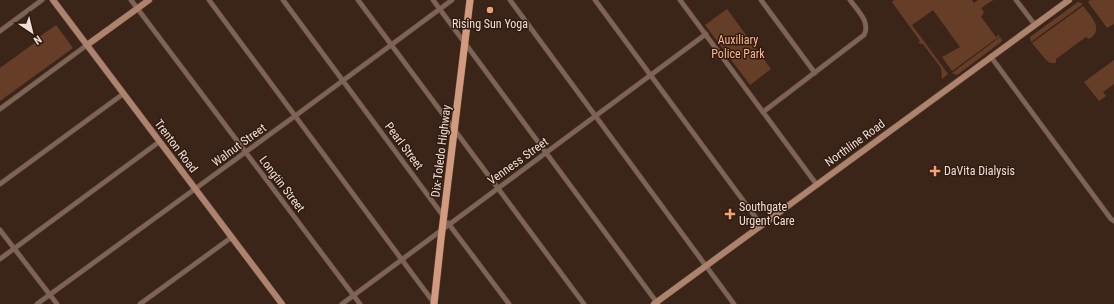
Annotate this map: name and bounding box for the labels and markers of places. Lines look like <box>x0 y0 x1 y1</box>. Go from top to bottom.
marker: Rising Sun Yoga <box>485 5 495 15</box>
place label: Rising Sun Yoga <box>452 17 528 31</box>
place label: DaVita Dialysis <box>944 164 1015 178</box>
marker: DaVita Dialysis <box>929 165 941 177</box>
place label: Southgate Urgent Care <box>739 200 795 228</box>
marker: Southgate Urgent Care <box>724 208 736 220</box>

